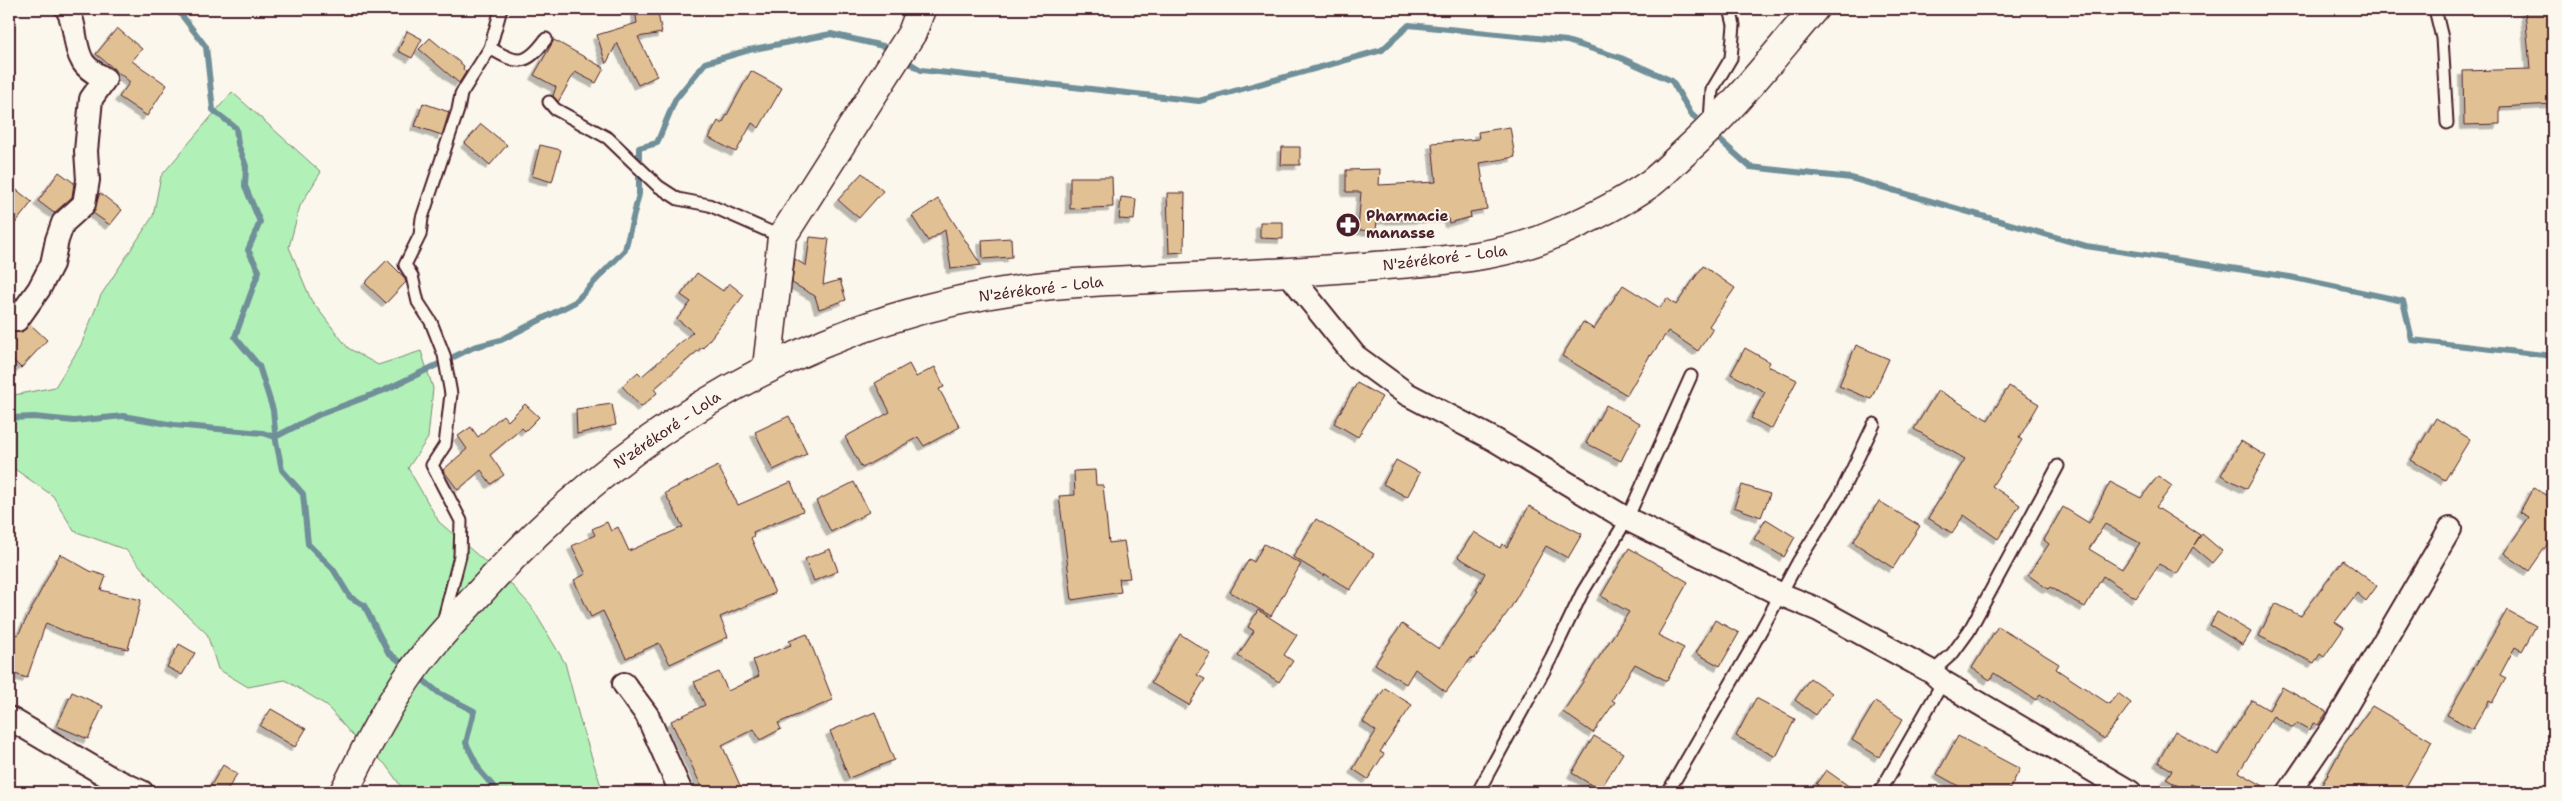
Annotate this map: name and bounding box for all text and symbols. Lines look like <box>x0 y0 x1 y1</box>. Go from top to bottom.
place label: Pharmacie manasse <box>1366 206 1448 243</box>
pharmacy icon: Pharmacie manasse <box>1335 212 1361 238</box>
street label: N'zérékoré - Lola <box>1382 240 1509 276</box>
street label: N'zérékoré - Lola <box>978 271 1105 307</box>
street label: N'zérékoré - Lola <box>609 386 725 473</box>

